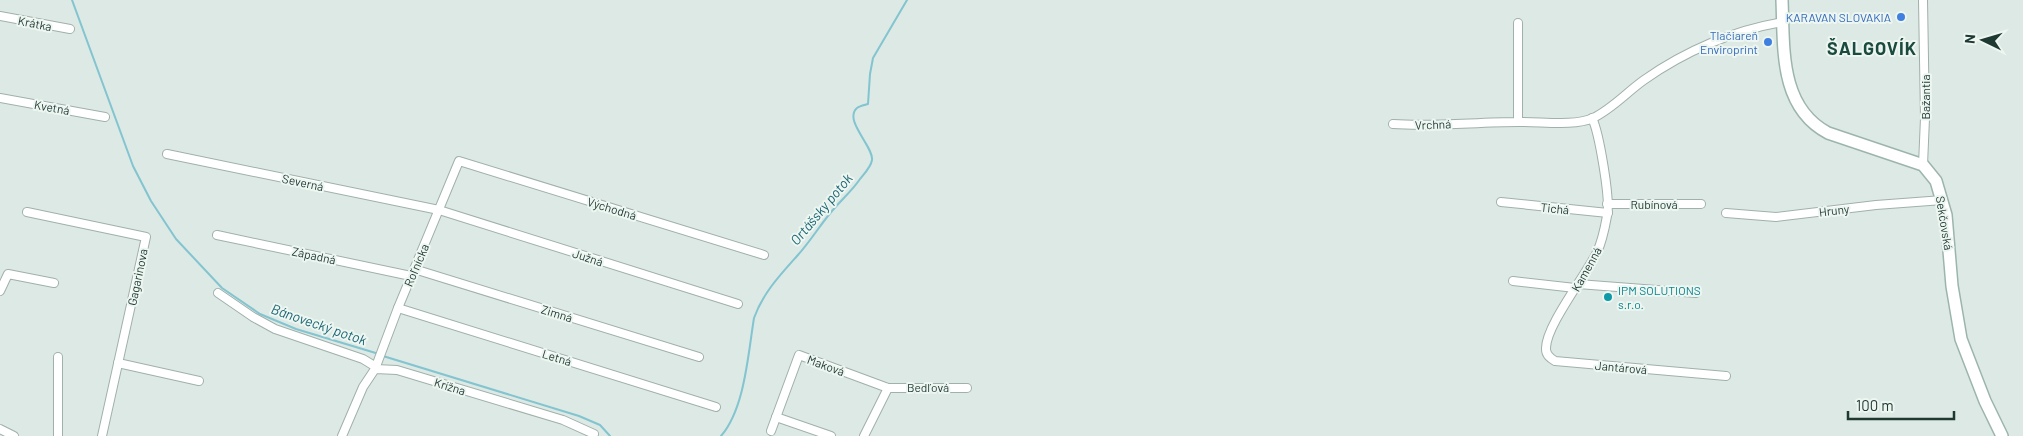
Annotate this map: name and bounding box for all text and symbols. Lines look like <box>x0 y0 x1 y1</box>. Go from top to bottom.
place label: KARAVAN SLOVAKIA <box>1786 10 1891 24</box>
marker: KARAVAN SLOVAKIA <box>1895 11 1907 23</box>
street label: Krátka <box>17 13 53 33</box>
north arrow <box>1958 15 2008 65</box>
place label: Tlačiareň Enviroprint <box>1700 28 1758 56</box>
text: N <box>1961 33 1978 44</box>
marker: Tlačiareň Enviroprint <box>1762 36 1774 48</box>
district label: ŠALGOVÍK <box>1827 37 1917 59</box>
street label: Bažantia <box>1918 74 1932 120</box>
street label: Kvetná <box>33 97 71 117</box>
street label: Vrchná <box>1414 116 1452 132</box>
water label: Ortášsky potok <box>786 170 856 248</box>
street label: Severná <box>281 171 325 193</box>
street label: Východná <box>586 194 638 222</box>
street label: Sekčovská <box>1934 195 1956 251</box>
street label: Rubínová <box>1630 197 1678 211</box>
street label: Tichá <box>1540 200 1570 216</box>
street label: Hruny <box>1818 201 1850 219</box>
street label: Roľnícka <box>401 241 431 289</box>
street label: Západná <box>291 244 337 266</box>
street label: Kamenná <box>1568 244 1604 294</box>
street label: Južná <box>571 246 605 268</box>
street label: Gagarinova <box>124 247 150 307</box>
place label: IPM SOLUTIONS s.r.o. <box>1618 283 1701 311</box>
marker: IPM SOLUTIONS s.r.o. <box>1602 291 1614 303</box>
water label: Bánovecký potok <box>269 300 369 348</box>
street label: Zimná <box>540 302 574 324</box>
street label: Letná <box>541 346 573 368</box>
street label: Maková <box>806 352 846 378</box>
street label: Jantárová <box>1594 358 1648 376</box>
street label: Krížna <box>433 375 467 397</box>
street label: Bedľová <box>907 380 949 394</box>
scale bar <box>1848 388 1954 420</box>
text: 100 m <box>1856 396 1894 414</box>

